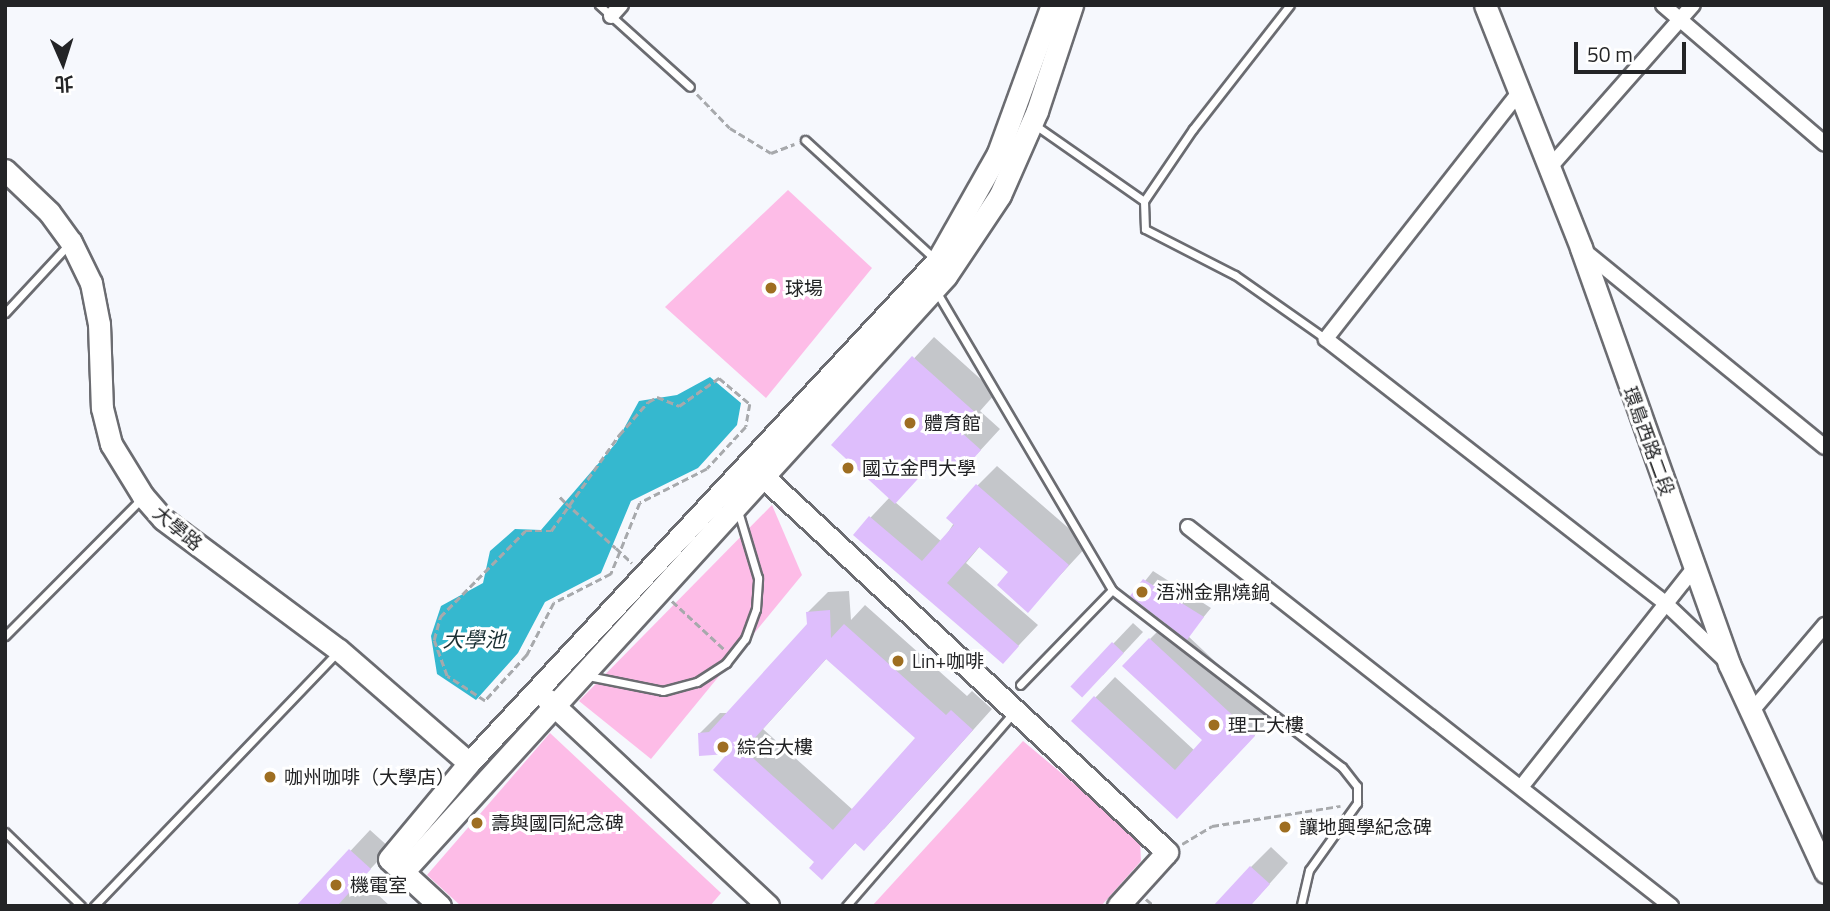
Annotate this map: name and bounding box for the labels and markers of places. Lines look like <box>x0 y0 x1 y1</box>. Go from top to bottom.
place label: 球場 <box>785 277 823 299</box>
marker: 球場 <box>763 280 779 296</box>
place label: 體育館 <box>924 412 981 434</box>
marker: 體育館 <box>902 415 918 431</box>
place label: 國立金門大學 <box>862 457 976 479</box>
marker: 國立金門大學 <box>840 460 856 476</box>
place label: 浯洲金鼎燒鍋 <box>1156 581 1270 603</box>
marker: 浯洲金鼎燒鍋 <box>1134 584 1150 600</box>
place label: Lin+咖啡 <box>912 650 984 672</box>
marker: Lin+咖啡 <box>890 653 906 669</box>
place label: 理工大樓 <box>1228 714 1304 736</box>
marker: 理工大樓 <box>1206 717 1222 733</box>
place label: 綜合大樓 <box>737 736 813 758</box>
marker: 綜合大樓 <box>715 739 731 755</box>
place label: 咖州咖啡（大學店） <box>284 766 455 788</box>
marker: 咖州咖啡（大學店） <box>262 769 278 785</box>
place label: 壽與國同紀念碑 <box>491 812 624 834</box>
marker: 壽與國同紀念碑 <box>469 815 485 831</box>
place label: 讓地興學紀念碑 <box>1299 816 1432 838</box>
marker: 讓地興學紀念碑 <box>1277 819 1293 835</box>
place label: 機電室 <box>350 874 407 896</box>
marker: 機電室 <box>328 877 344 893</box>

